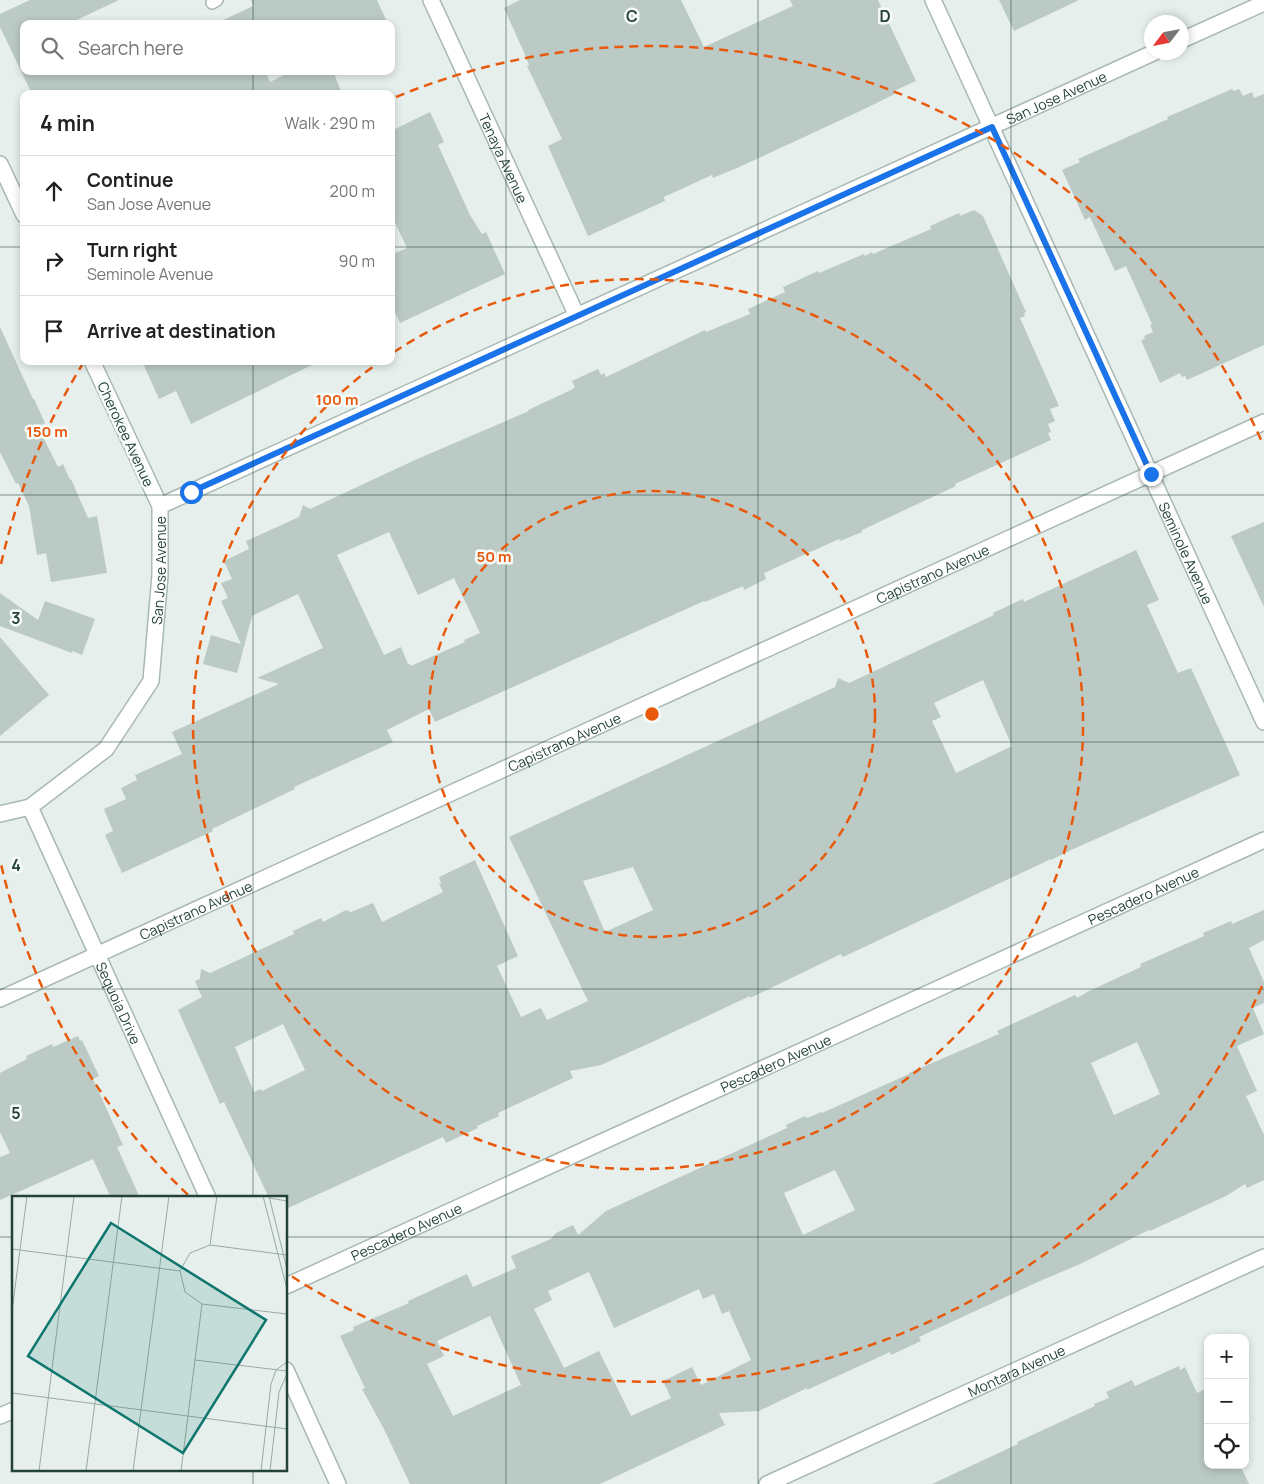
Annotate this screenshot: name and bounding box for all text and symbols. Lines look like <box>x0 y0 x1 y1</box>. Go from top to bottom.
text: C <box>626 5 638 27</box>
text: D <box>879 5 891 27</box>
north arrow <box>1144 15 1189 60</box>
search box <box>20 20 395 75</box>
icon: search <box>38 34 66 62</box>
text: Search here <box>78 35 184 61</box>
street label: San Jose Avenue <box>1003 66 1109 128</box>
text: 4 min <box>40 109 95 137</box>
street label: Tenaya Avenue <box>475 110 533 206</box>
text: Walk · 290 m <box>285 112 375 134</box>
text: Continue <box>87 167 173 193</box>
icon: ahead <box>40 177 68 205</box>
text: 200 m <box>330 180 375 202</box>
text: San Jose Avenue <box>87 193 211 215</box>
text: Turn right <box>87 237 177 263</box>
icon: right <box>40 247 68 275</box>
text: 90 m <box>339 250 375 272</box>
text: Seminole Avenue <box>87 263 213 285</box>
icon: arrive <box>40 317 68 345</box>
text: Arrive at destination <box>87 318 276 344</box>
street label: Cherokee Avenue <box>93 379 159 489</box>
text: 100 m <box>316 389 358 410</box>
text: 150 m <box>26 421 68 442</box>
route end <box>1140 463 1163 486</box>
route start <box>180 481 203 504</box>
street label: Seminole Avenue <box>1155 498 1218 607</box>
street label: San Jose Avenue <box>146 516 170 625</box>
street label: Capistrano Avenue <box>873 539 992 607</box>
text: 50 m <box>476 546 512 567</box>
text: 3 <box>11 607 21 629</box>
centre of rings <box>643 705 661 723</box>
street label: Capistrano Avenue <box>504 708 624 776</box>
text: 4 <box>11 854 21 876</box>
street label: Pescadero Avenue <box>1085 862 1202 929</box>
street label: Capistrano Avenue <box>136 876 255 944</box>
street label: Sequoia Drive <box>92 959 146 1047</box>
street label: Pescadero Avenue <box>717 1029 834 1096</box>
text: 5 <box>11 1102 21 1124</box>
inset map <box>12 1196 288 1472</box>
street label: Pescadero Avenue <box>348 1198 465 1265</box>
map controls <box>1204 1334 1249 1469</box>
button: + <box>1204 1334 1249 1379</box>
street label: Montara Avenue <box>964 1340 1068 1401</box>
button: − <box>1204 1379 1249 1424</box>
button: locate <box>1204 1424 1249 1469</box>

